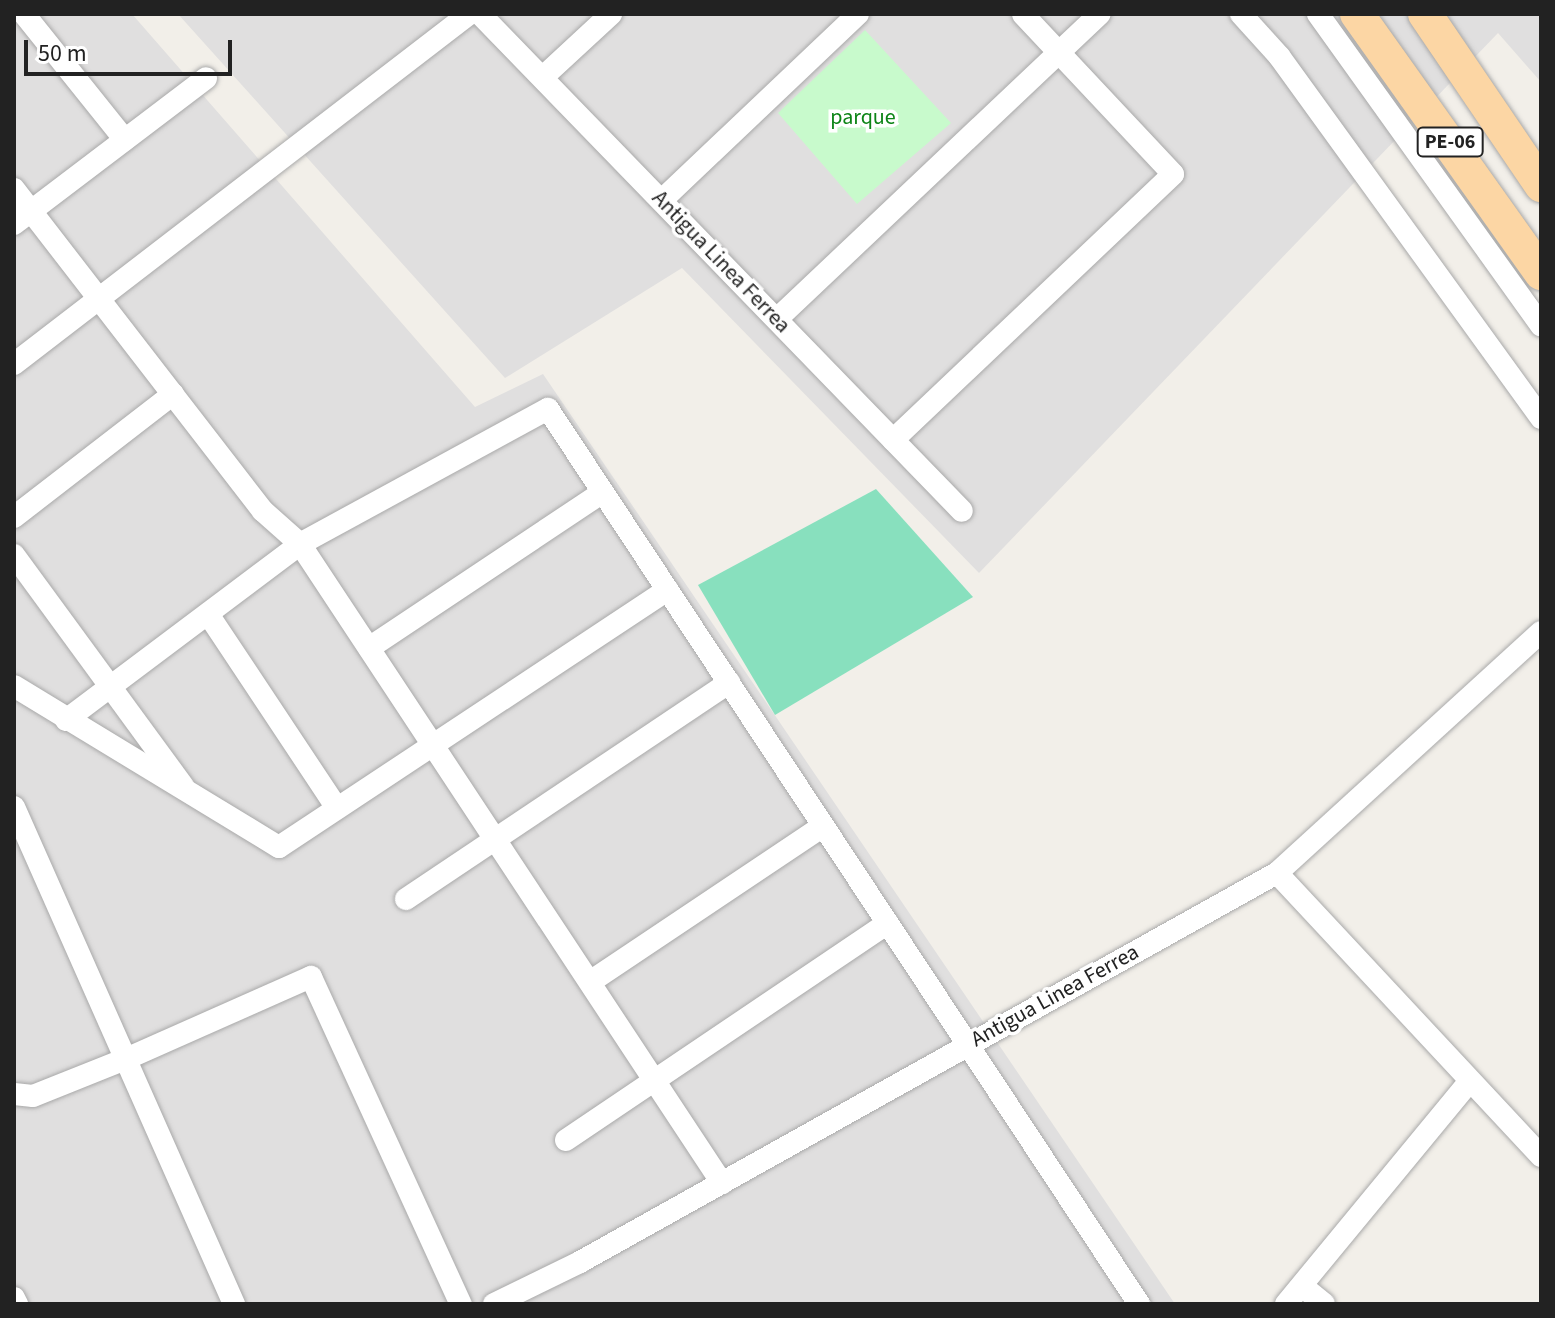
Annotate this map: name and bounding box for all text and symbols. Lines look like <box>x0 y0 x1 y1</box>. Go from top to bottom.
scale bar <box>28 24 236 74</box>
text: 50 m <box>38 36 87 71</box>
park label: parque <box>830 105 896 131</box>
road number: PE-06 <box>1416 126 1484 158</box>
street label: Antigua Linea Ferrea <box>646 185 796 339</box>
street label: Antigua Linea Ferrea <box>966 939 1144 1053</box>

